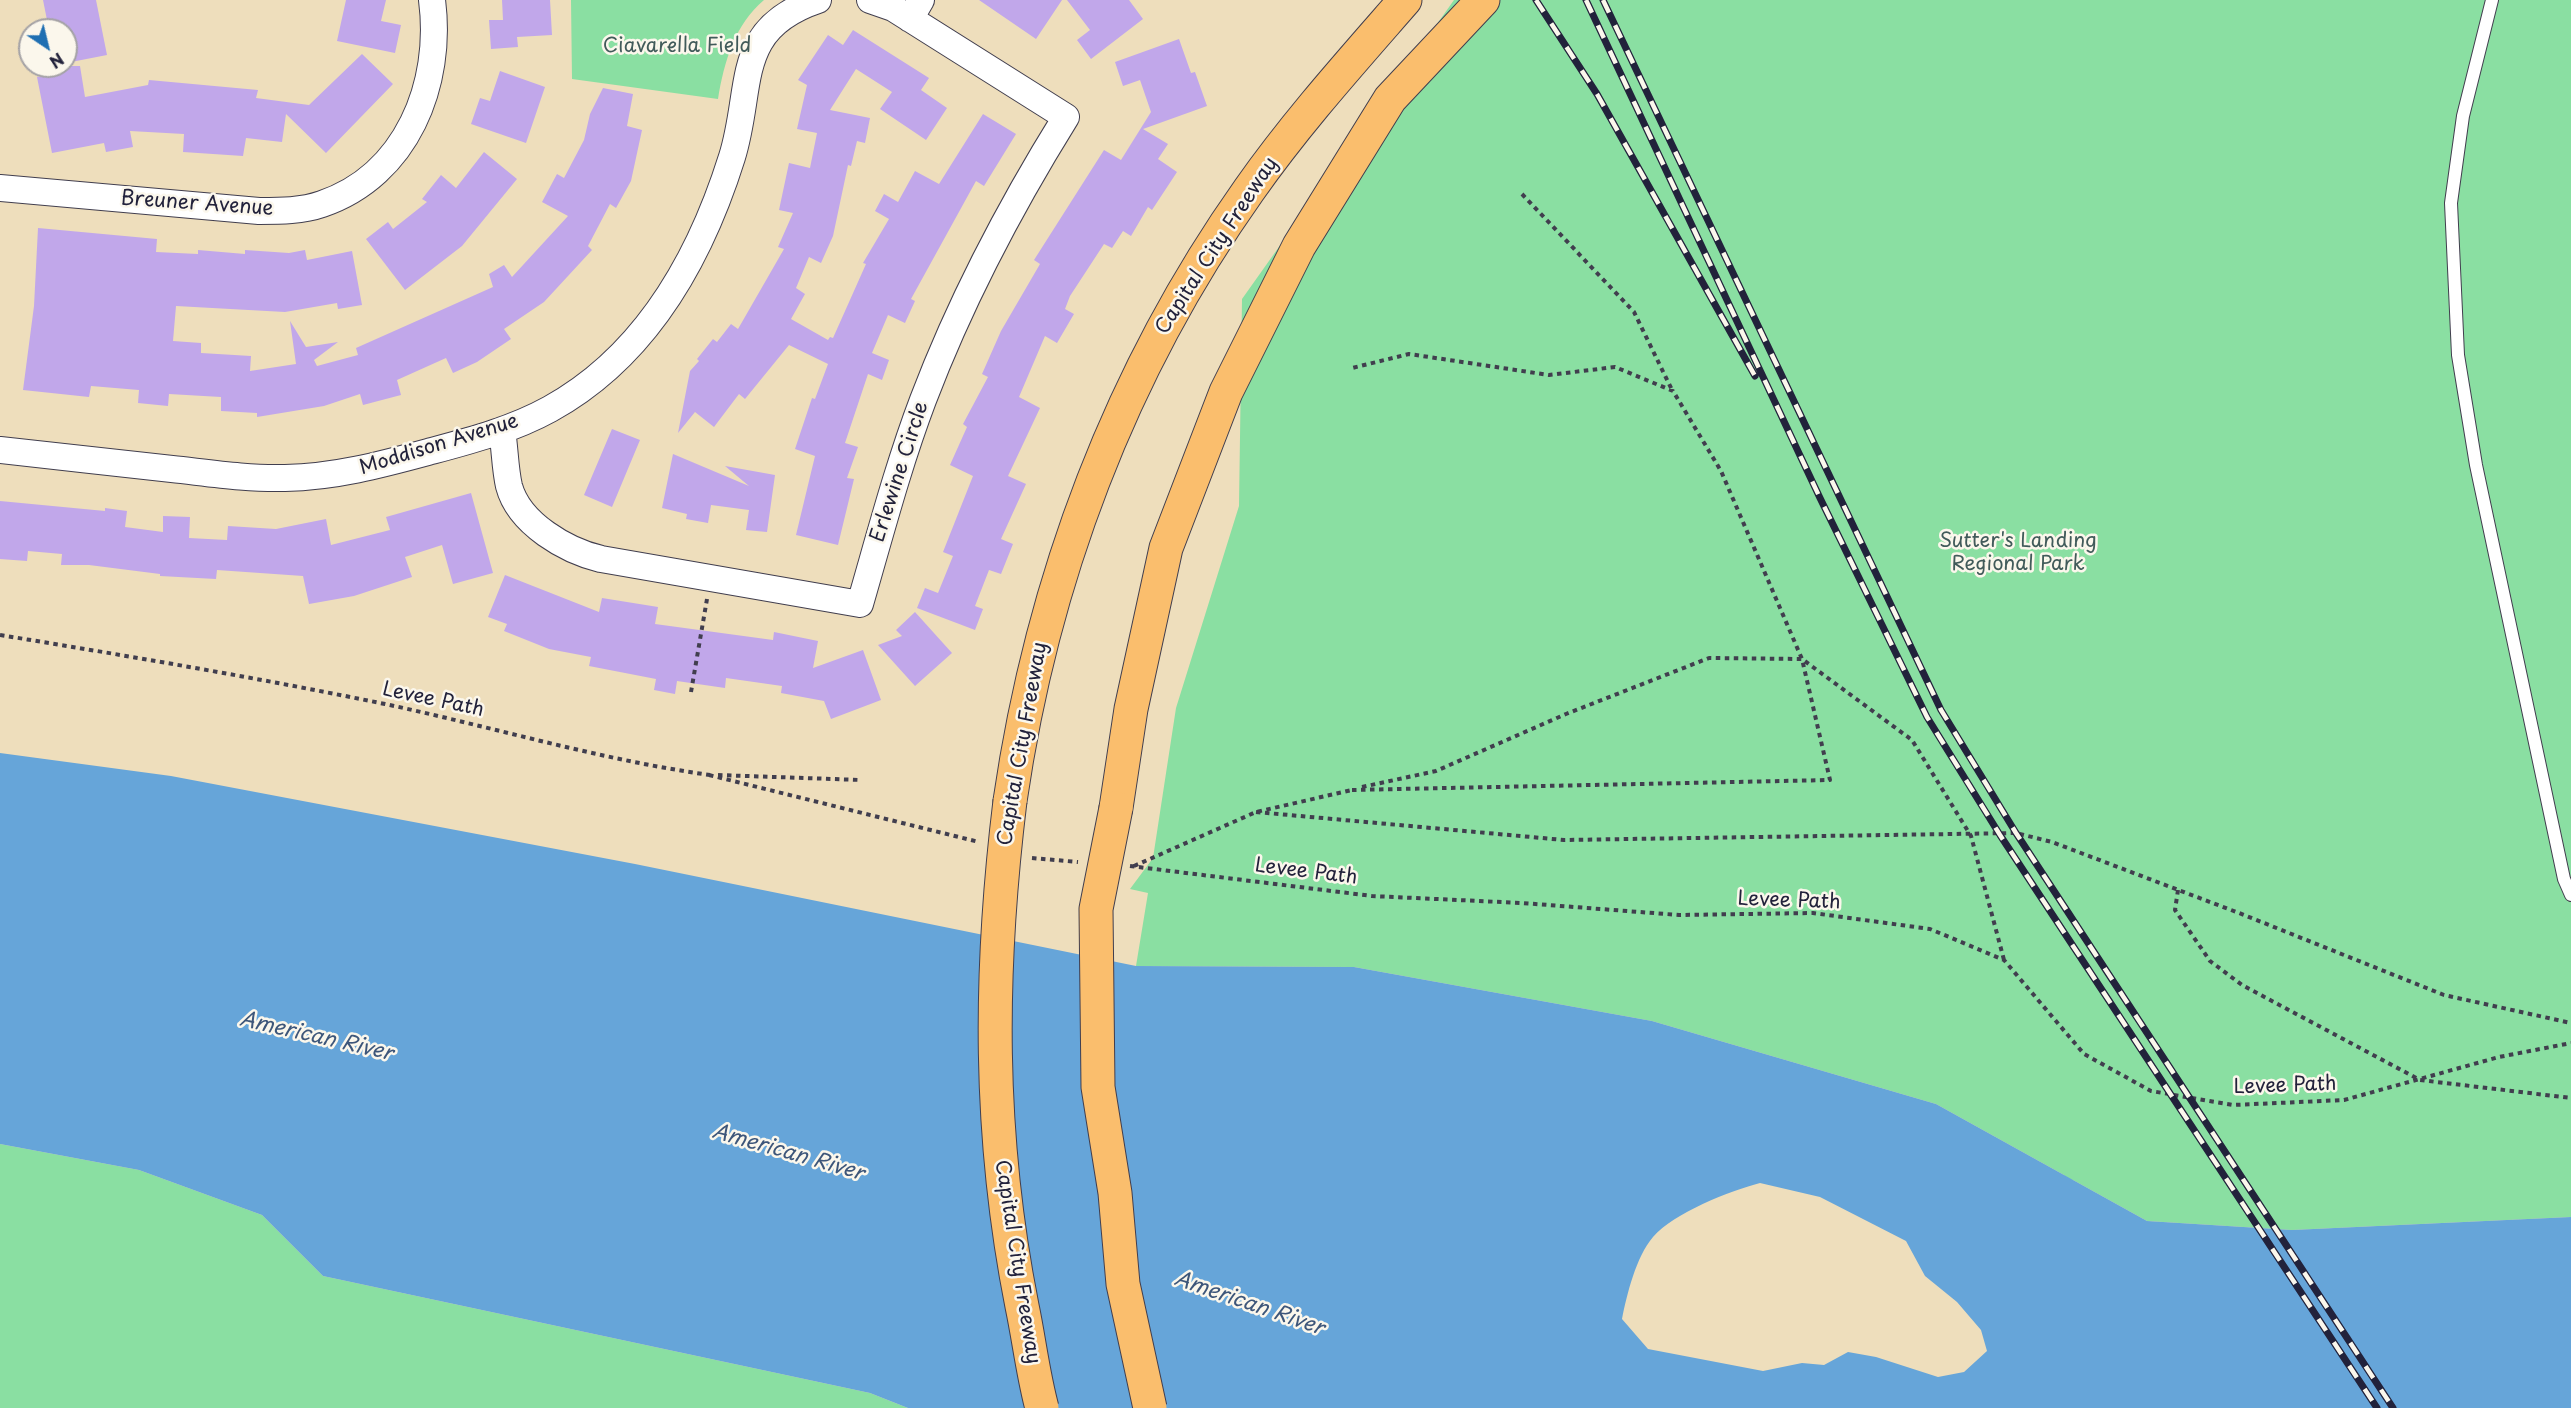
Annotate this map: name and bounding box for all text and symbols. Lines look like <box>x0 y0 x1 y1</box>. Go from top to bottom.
north arrow <box>18 18 78 78</box>
park label: Ciavarella Field <box>603 34 751 58</box>
text: N <box>45 48 69 75</box>
street label: Capital City Freeway <box>1151 153 1283 339</box>
street label: Breuner Avenue <box>120 187 274 221</box>
street label: Erlewine Circle <box>866 399 934 545</box>
street label: Moddison Avenue <box>357 409 521 481</box>
park label: Sutter's Landing Regional Park <box>1939 529 2097 576</box>
street label: Capital City Freeway <box>993 640 1053 848</box>
street label: Levee Path <box>380 678 486 722</box>
street label: Levee Path <box>1253 854 1359 890</box>
street label: Levee Path <box>1737 887 1841 915</box>
water label: American River <box>237 1007 395 1067</box>
street label: Levee Path <box>2233 1072 2337 1100</box>
water label: American River <box>709 1119 867 1187</box>
street label: Capital City Freeway <box>989 1158 1045 1366</box>
water label: American River <box>1171 1267 1327 1341</box>

